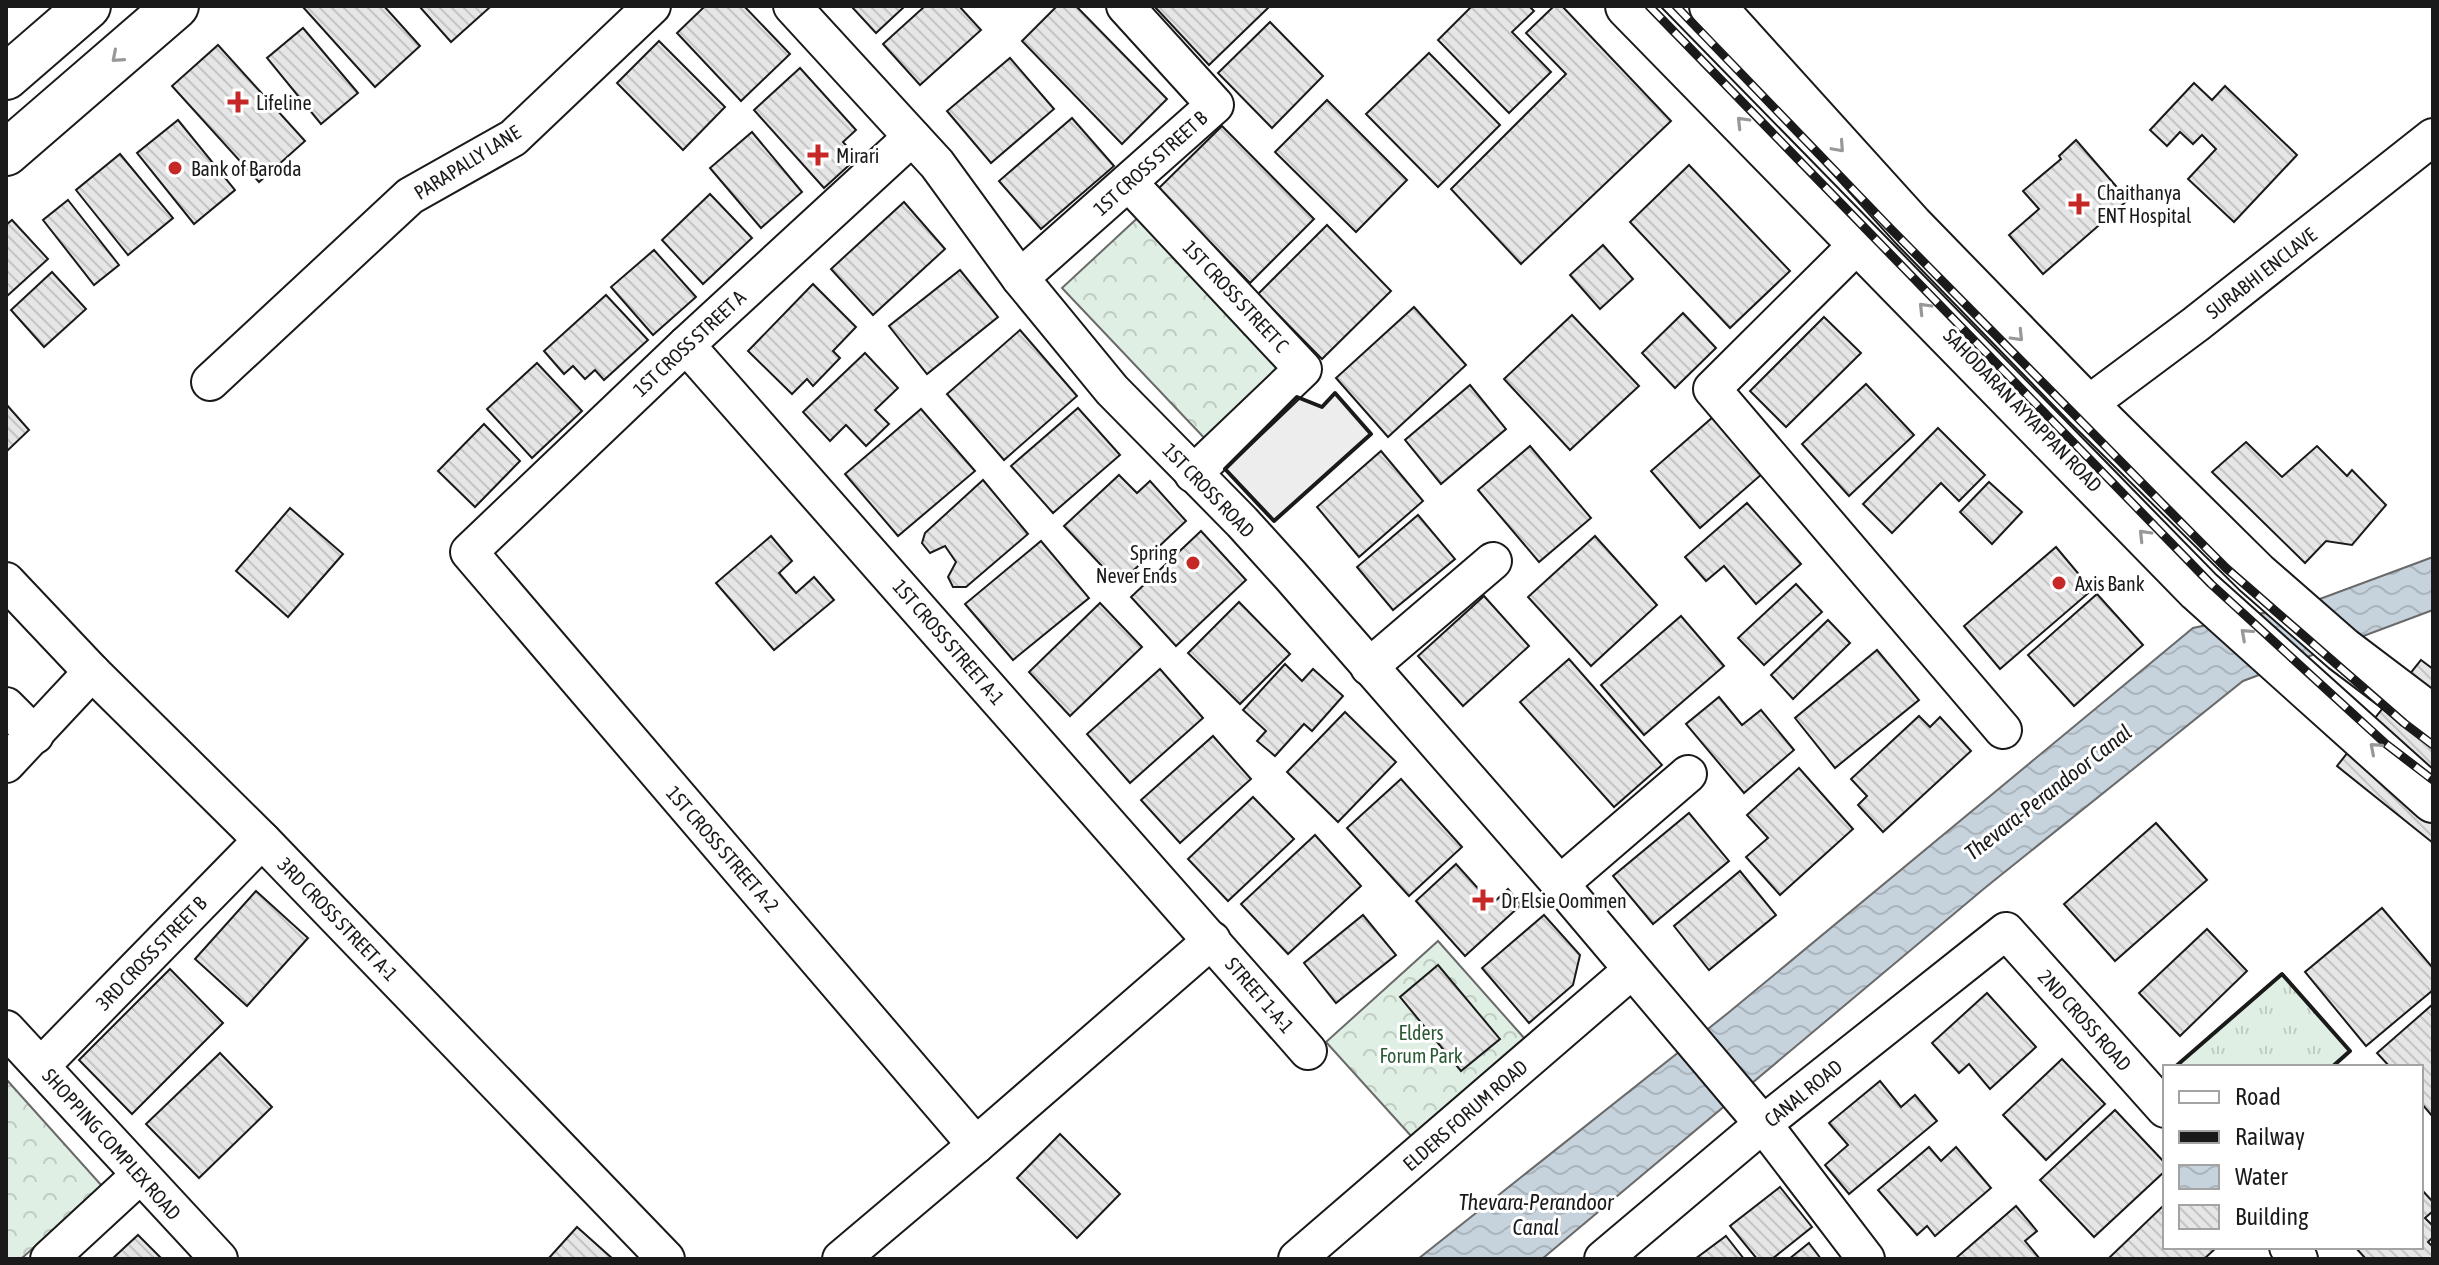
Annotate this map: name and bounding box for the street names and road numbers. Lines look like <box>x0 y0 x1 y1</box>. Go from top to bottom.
street label: 1ST CROSS STREET B <box>1089 106 1212 220</box>
street label: PARAPALLY LANE <box>410 120 525 204</box>
street label: SURABHI ENCLAVE <box>2201 222 2321 323</box>
street label: 1ST CROSS STREET C <box>1178 235 1294 357</box>
street label: 1ST CROSS STREET A <box>628 285 750 401</box>
street label: SAHODARAN AYYAPPAN ROAD <box>1939 324 2107 496</box>
street label: 1ST CROSS ROAD <box>1158 438 1260 542</box>
street label: 1ST CROSS STREET A-1 <box>888 575 1010 709</box>
street label: 1ST CROSS STREET A-2 <box>662 781 784 917</box>
street label: 3RD CROSS STREET A-1 <box>273 853 403 985</box>
street label: 3RD CROSS STREET B <box>91 891 211 1014</box>
street label: STREET 1-A-1 <box>1221 953 1299 1037</box>
street label: 2ND CROSS ROAD <box>2034 965 2136 1075</box>
street label: ELDERS FORUM ROAD <box>1398 1055 1532 1175</box>
street label: CANAL ROAD <box>1759 1055 1847 1131</box>
street label: SHOPPING COMPLEX ROAD <box>38 1064 186 1224</box>

